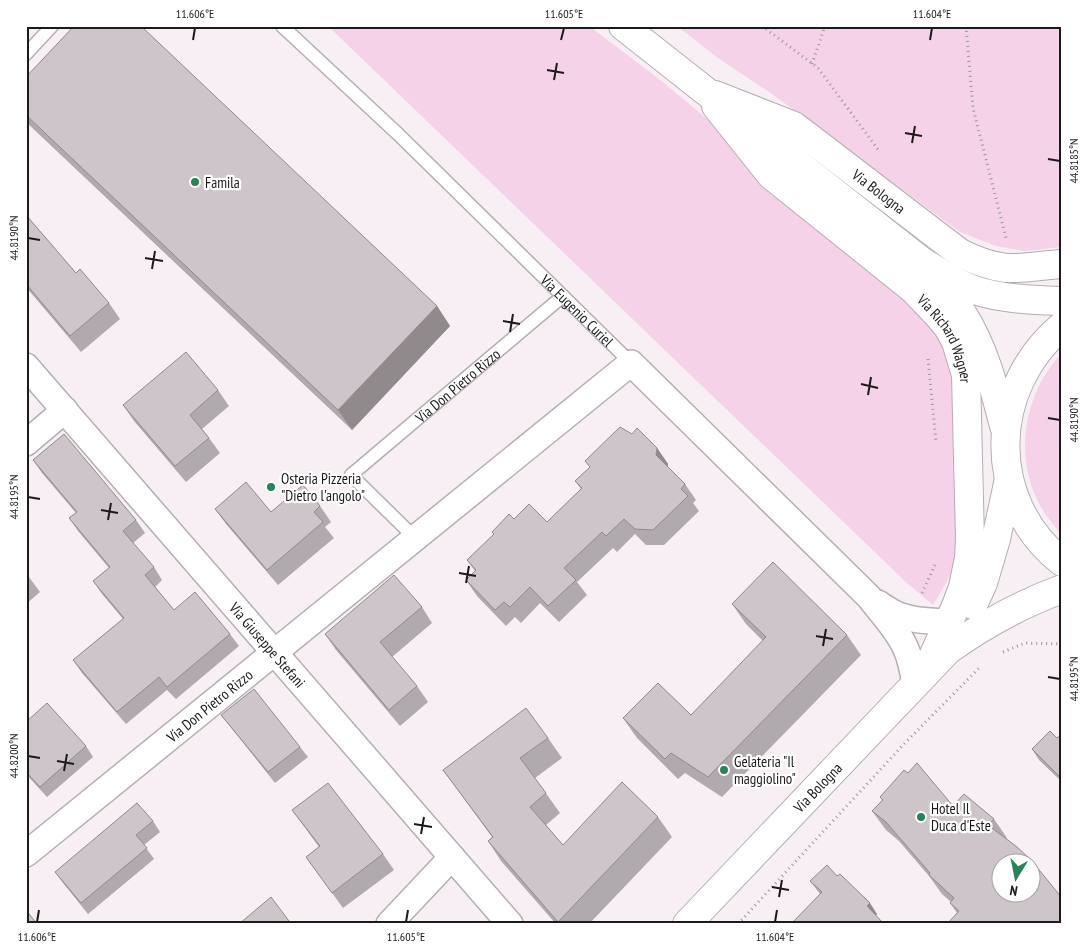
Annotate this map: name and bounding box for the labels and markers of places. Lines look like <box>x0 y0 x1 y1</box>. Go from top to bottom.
place label: Famila <box>205 173 240 192</box>
marker: Famila <box>189 176 201 188</box>
place label: Osteria Pizzeria "Dietro l'angolo" <box>281 469 365 505</box>
marker: Osteria Pizzeria "Dietro l'angolo" <box>265 481 277 493</box>
place label: Gelateria "Il maggiolino" <box>734 752 796 788</box>
marker: Gelateria "Il maggiolino" <box>718 764 730 776</box>
place label: Hotel Il Duca d'Este <box>931 799 991 835</box>
marker: Hotel Il Duca d'Este <box>915 811 927 823</box>

